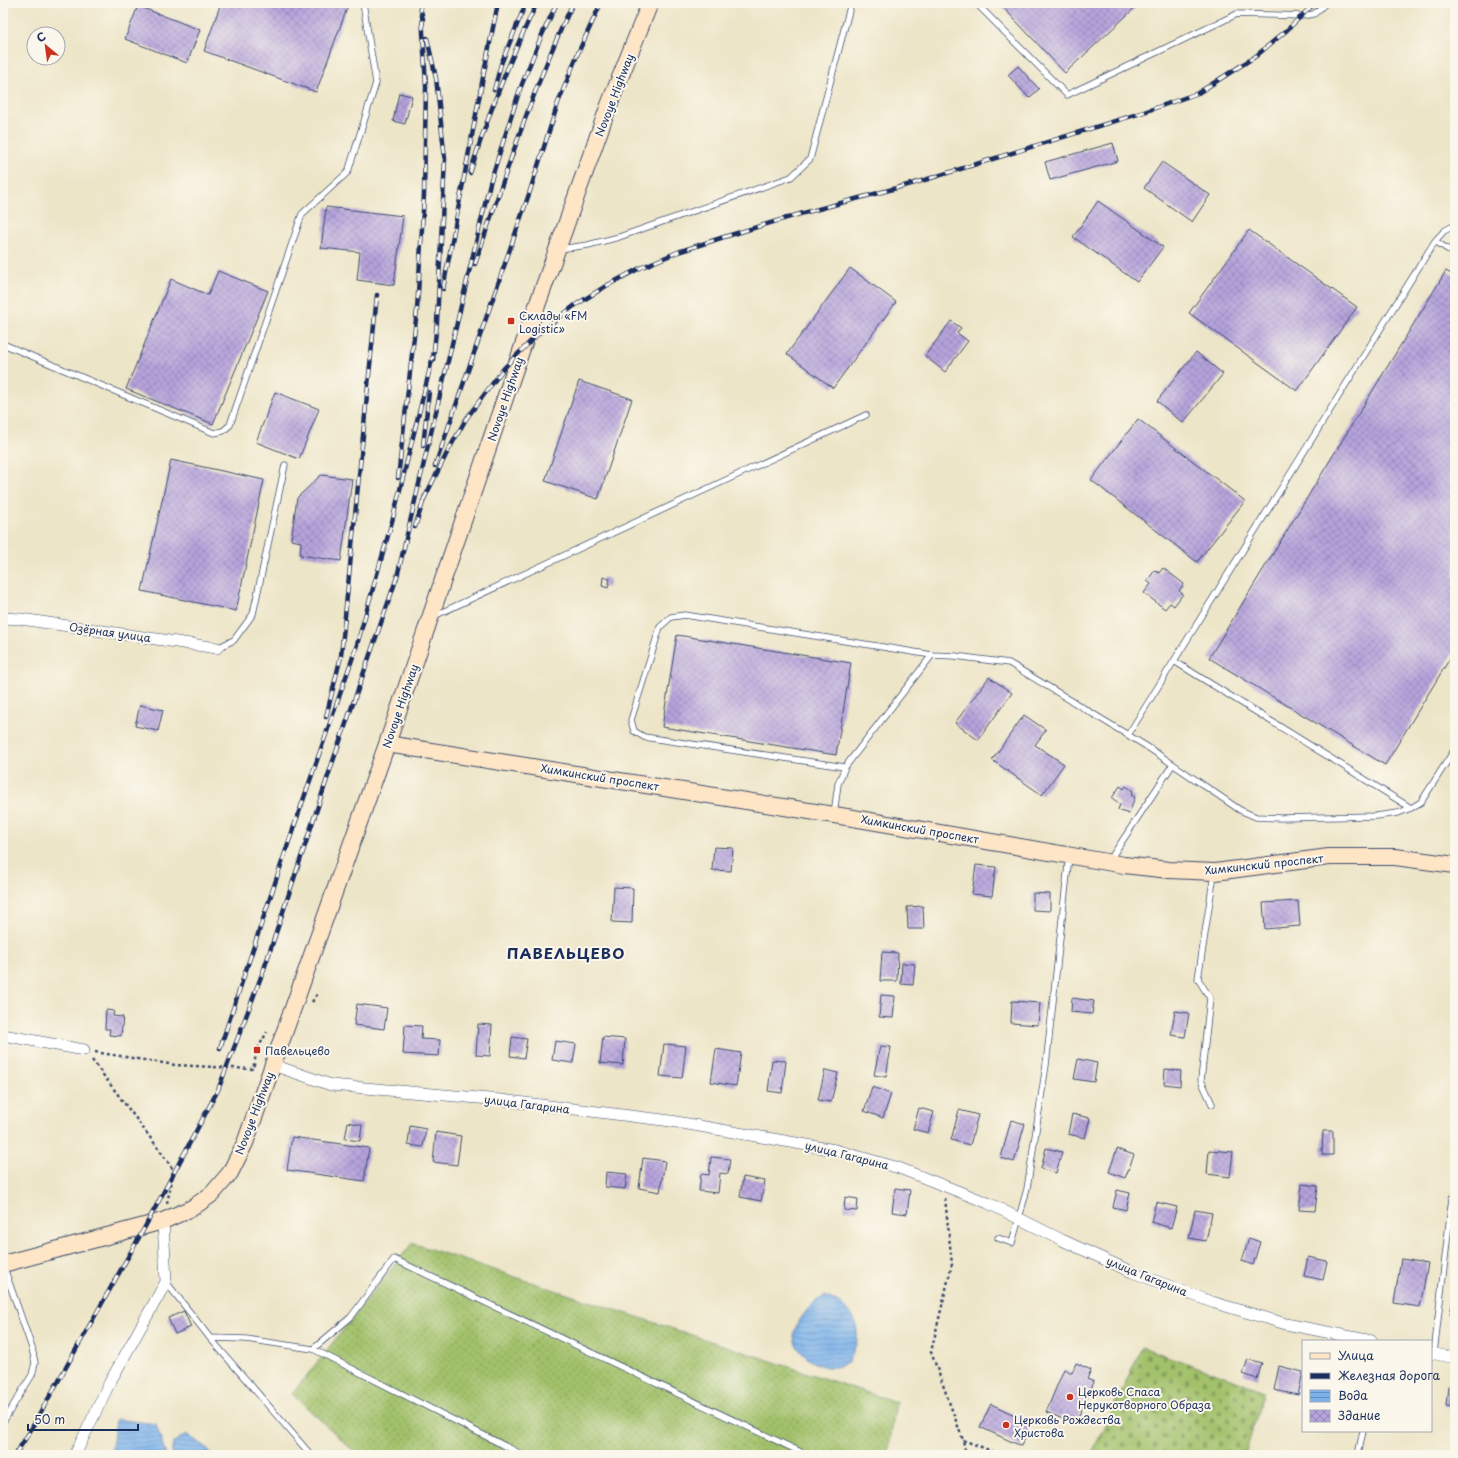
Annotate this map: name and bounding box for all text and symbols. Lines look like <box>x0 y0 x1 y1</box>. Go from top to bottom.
north arrow <box>26 26 66 66</box>
text: С <box>33 27 49 46</box>
street label: Novoye Highway <box>590 51 638 139</box>
place label: Склады «FM Logistic» <box>519 307 587 337</box>
marker: Склады «FM Logistic» <box>506 316 516 326</box>
street label: Novoye Highway <box>483 355 527 443</box>
street label: Озёрная улица <box>68 618 152 646</box>
street label: Novoye Highway <box>378 662 422 750</box>
street label: Химкинский проспект <box>540 759 661 795</box>
street label: Химкинский проспект <box>860 810 981 848</box>
street label: Химкинский проспект <box>1204 849 1325 879</box>
district label: ПАВЕЛЬЦЕВО <box>507 941 625 964</box>
place label: Павельцево <box>265 1042 330 1059</box>
marker: Павельцево <box>252 1045 262 1055</box>
street label: Novoye Highway <box>230 1069 278 1157</box>
street label: улица Гагарина <box>483 1090 571 1118</box>
street label: улица Гагарина <box>803 1136 891 1174</box>
street label: улица Гагарина <box>1104 1252 1190 1300</box>
legend <box>1302 1340 1432 1432</box>
text: Улица <box>1338 1346 1374 1364</box>
text: Железная дорога <box>1338 1366 1441 1384</box>
place label: Церковь Спаса Нерукотворного Образа <box>1078 1383 1211 1413</box>
text: Вода <box>1338 1386 1368 1404</box>
marker: Церковь Спаса Нерукотворного Образа <box>1065 1392 1075 1402</box>
scale bar <box>28 1406 138 1432</box>
text: Здание <box>1338 1406 1380 1424</box>
text: 50 m <box>34 1410 65 1428</box>
place label: Церковь Рождества Христова <box>1014 1411 1121 1441</box>
marker: Церковь Рождества Христова <box>1001 1420 1011 1430</box>

